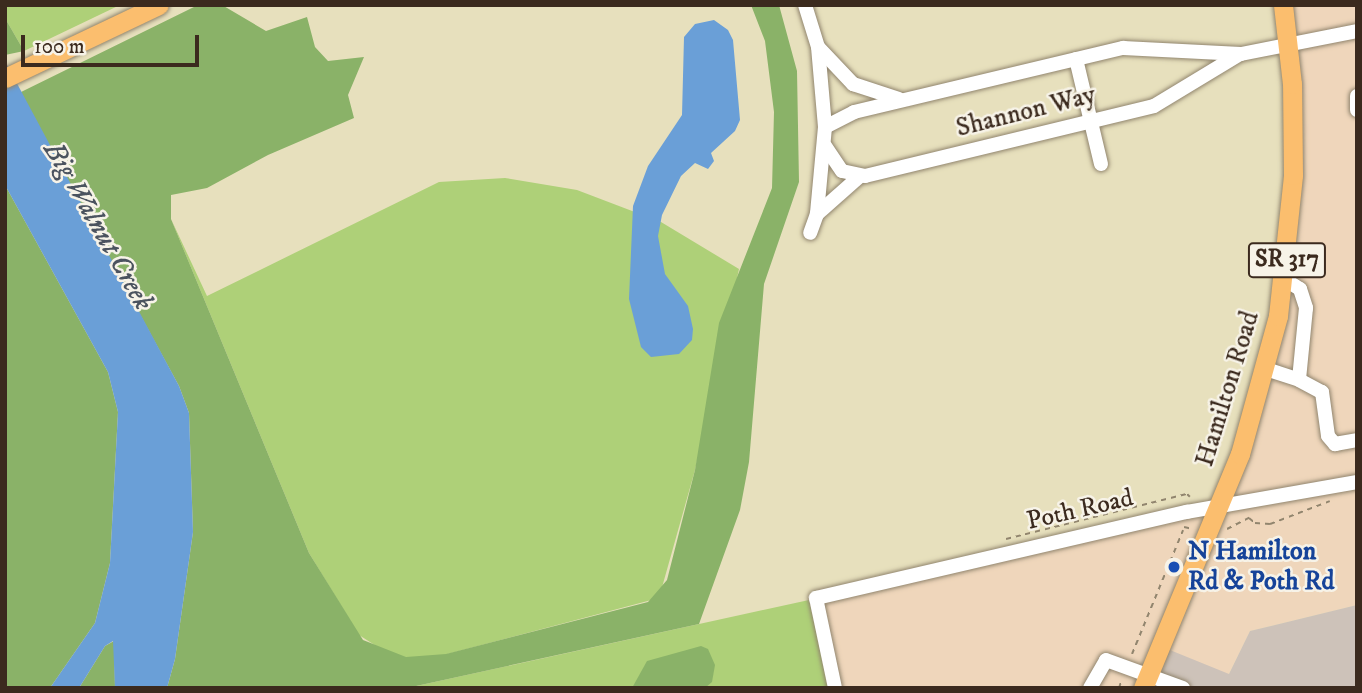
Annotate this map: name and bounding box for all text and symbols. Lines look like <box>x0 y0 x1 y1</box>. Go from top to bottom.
scale bar <box>24 21 203 65</box>
text: 100 m <box>34 34 85 60</box>
street label: Shannon Way <box>953 80 1099 144</box>
water label: Big Walnut Creek <box>36 136 160 316</box>
road number: SR 317 <box>1247 240 1327 281</box>
street label: Hamilton Road <box>1190 308 1266 470</box>
street label: Poth Road <box>1024 483 1136 537</box>
place label: N Hamilton Rd & Poth Rd <box>1188 536 1334 598</box>
marker: N Hamilton Rd & Poth Rd <box>1166 559 1182 575</box>

